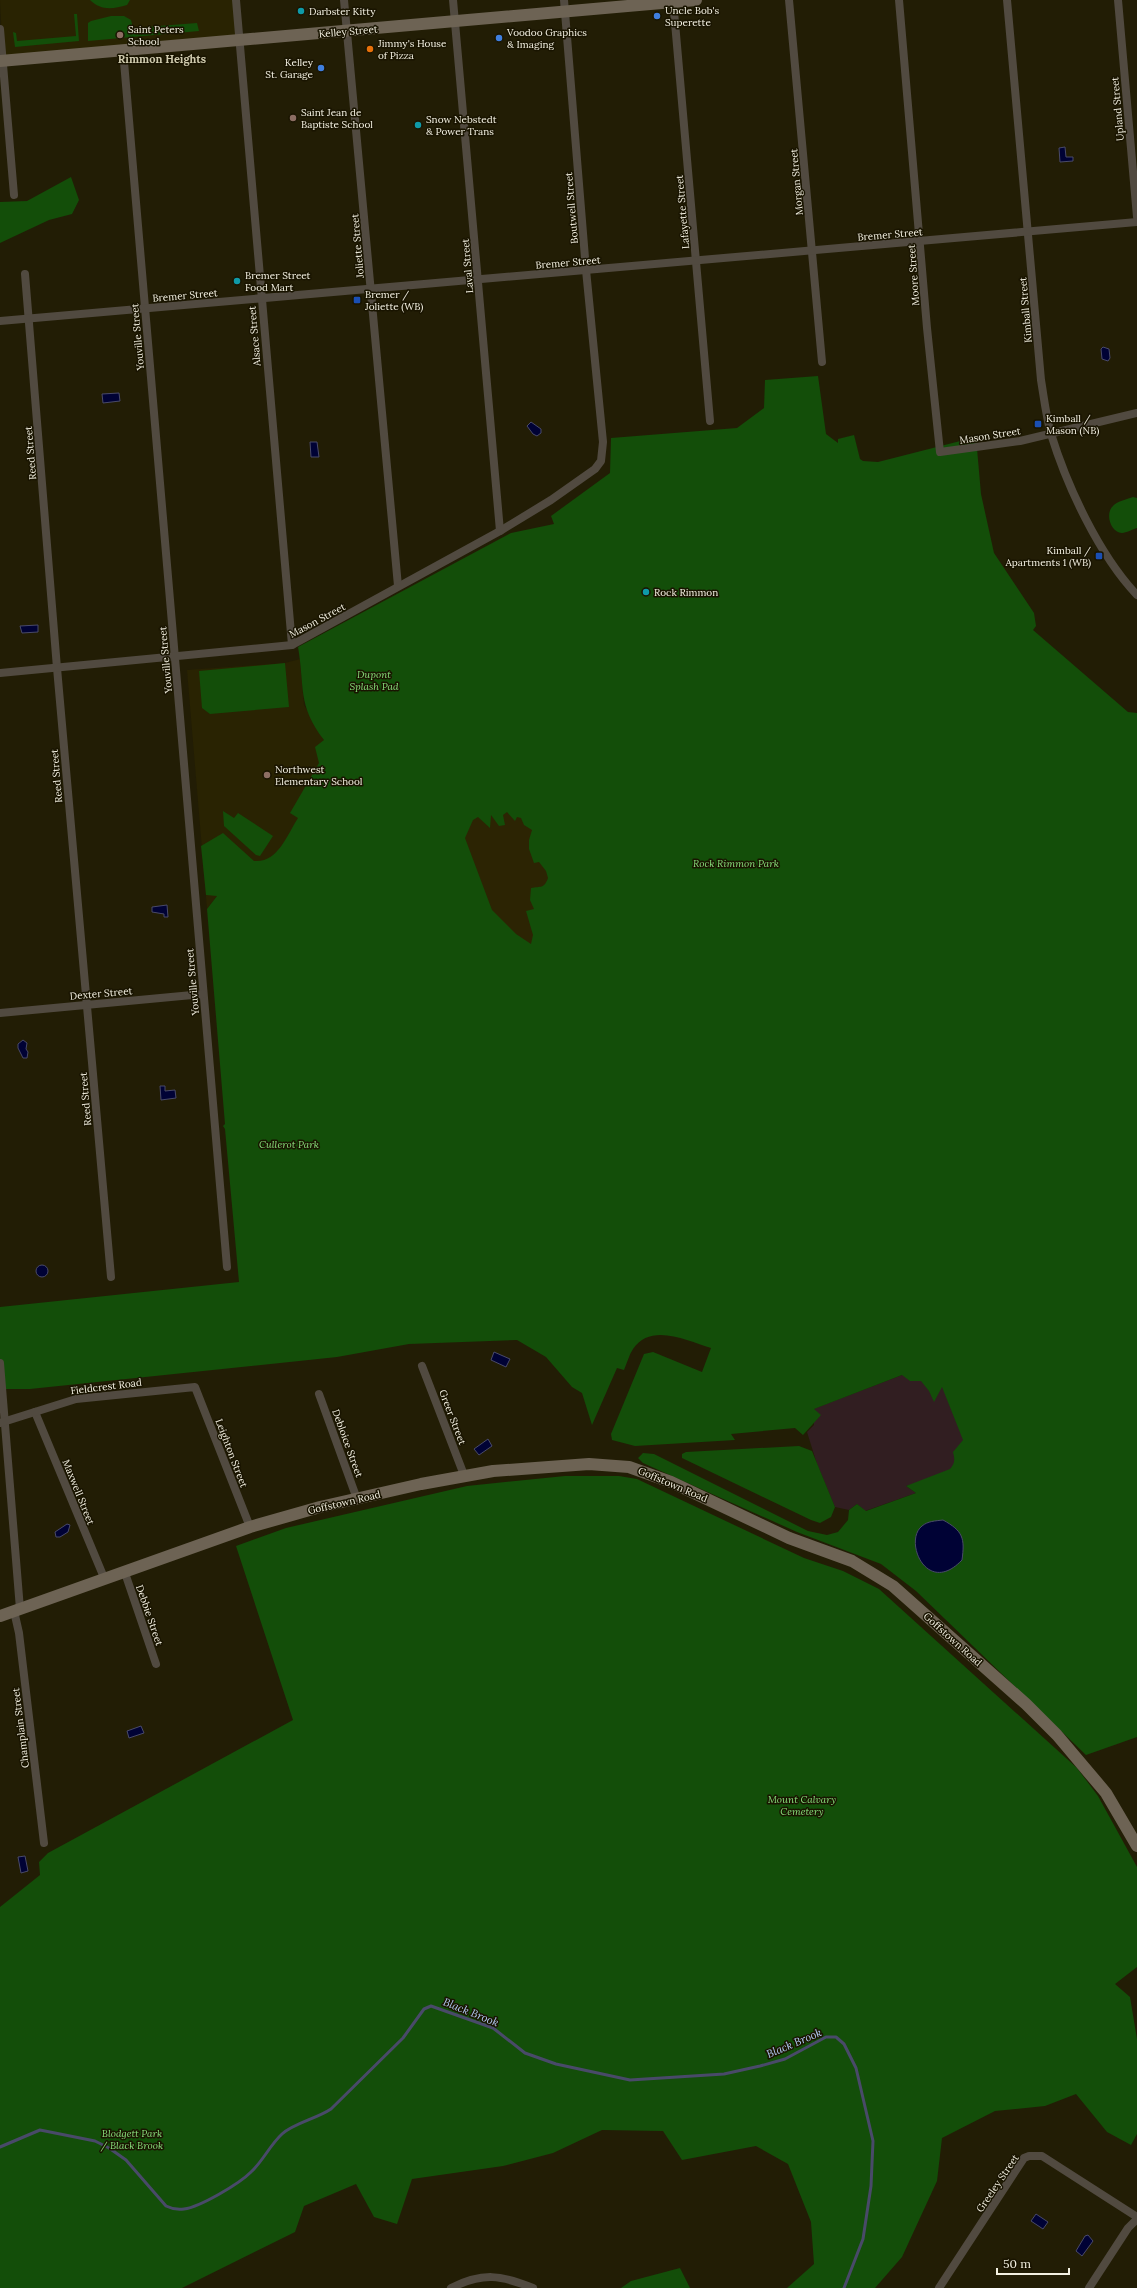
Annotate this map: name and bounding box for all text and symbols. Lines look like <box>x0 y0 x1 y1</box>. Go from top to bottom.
place label: Uncle Bob's Superette <box>665 4 720 29</box>
place label: Darbster Kitty <box>309 5 376 18</box>
marker: Darbster Kitty <box>296 6 306 16</box>
marker: Uncle Bob's Superette <box>652 11 662 21</box>
street label: Kelley Street <box>318 22 378 41</box>
place label: Saint Peters School <box>128 23 184 48</box>
place label: Voodoo Graphics & Imaging <box>506 26 587 51</box>
marker: Saint Peters School <box>115 30 125 40</box>
marker: Voodoo Graphics & Imaging <box>494 33 504 43</box>
place label: Jimmy's House of Pizza <box>377 37 447 62</box>
marker: Jimmy's House of Pizza <box>365 44 375 54</box>
district label: Rimmon Heights <box>118 52 206 66</box>
place label: Kelley St. Garage <box>265 56 314 81</box>
marker: Kelley St. Garage <box>316 63 326 73</box>
street label: Upland Street <box>1108 76 1127 142</box>
place label: Saint Jean de Baptiste School <box>301 106 373 131</box>
marker: Saint Jean de Baptiste School <box>288 113 298 123</box>
place label: Snow Nebstedt & Power Trans <box>426 113 497 138</box>
marker: Snow Nebstedt & Power Trans <box>413 120 423 130</box>
street label: Morgan Street <box>787 148 806 216</box>
street label: Boutwell Street <box>562 171 581 244</box>
street label: Lafayette Street <box>673 174 692 250</box>
street label: Joliette Street <box>348 213 367 280</box>
street label: Bremer Street <box>857 225 923 244</box>
street label: Laval Street <box>459 238 476 294</box>
street label: Moore Street <box>905 244 922 306</box>
street label: Bremer Street <box>535 253 601 272</box>
place label: Bremer Street Food Mart <box>245 269 311 294</box>
marker: Bremer Street Food Mart <box>232 276 242 286</box>
street label: Kimball Street <box>1016 276 1035 343</box>
street label: Bremer Street <box>152 286 218 305</box>
place label: Bremer / Joliette (WB) <box>364 288 423 313</box>
marker: Bremer / Joliette (WB) <box>352 295 362 305</box>
street label: Youville Street <box>128 303 147 372</box>
street label: Alsace Street <box>245 305 264 368</box>
place label: Kimball / Mason (NB) <box>1046 412 1099 437</box>
marker: Kimball / Mason (NB) <box>1033 419 1043 429</box>
street label: Mason Street <box>959 424 1022 447</box>
street label: Reed Street <box>22 425 39 480</box>
place label: Kimball / Apartments 1 (WB) <box>1005 544 1091 569</box>
marker: Kimball / Apartments 1 (WB) <box>1094 551 1104 561</box>
place label: Rock Rimmon <box>654 586 718 599</box>
marker: Rock Rimmon <box>641 587 651 597</box>
street label: Mason Street <box>287 600 348 641</box>
street label: Youville Street <box>156 626 175 695</box>
park label: Dupont Splash Pad <box>350 668 399 693</box>
street label: Reed Street <box>48 748 65 803</box>
place label: Northwest Elementary School <box>275 763 363 788</box>
marker: Northwest Elementary School <box>262 770 272 780</box>
park label: Rock Rimmon Park <box>693 857 779 870</box>
street label: Youville Street <box>183 948 202 1017</box>
street label: Dexter Street <box>69 984 133 1003</box>
street label: Reed Street <box>77 1071 94 1126</box>
park label: Cullerot Park <box>259 1138 319 1151</box>
street label: Fieldcrest Road <box>70 1376 142 1397</box>
street label: Greer Street <box>436 1388 469 1447</box>
street label: Debloice Street <box>329 1407 366 1479</box>
street label: Leighton Street <box>212 1417 251 1489</box>
street label: Maxwell Street <box>60 1458 98 1527</box>
street label: Goffstown Road <box>636 1464 710 1505</box>
street label: Goffstown Road <box>306 1488 382 1517</box>
street label: Debbie Street <box>133 1583 166 1648</box>
street label: Goffstown Road <box>921 1610 985 1669</box>
street label: Champlain Street <box>9 1687 32 1769</box>
park label: Mount Calvary Cemetery <box>768 1793 836 1818</box>
water label: Black Brook <box>441 1995 501 2030</box>
water label: Black Brook <box>764 2025 824 2061</box>
park label: Blodgett Park / Black Brook <box>100 2127 163 2152</box>
street label: Greeley Street <box>973 2152 1022 2215</box>
scale bar <box>997 2250 1069 2276</box>
text: 50 m <box>1003 2256 1031 2271</box>

